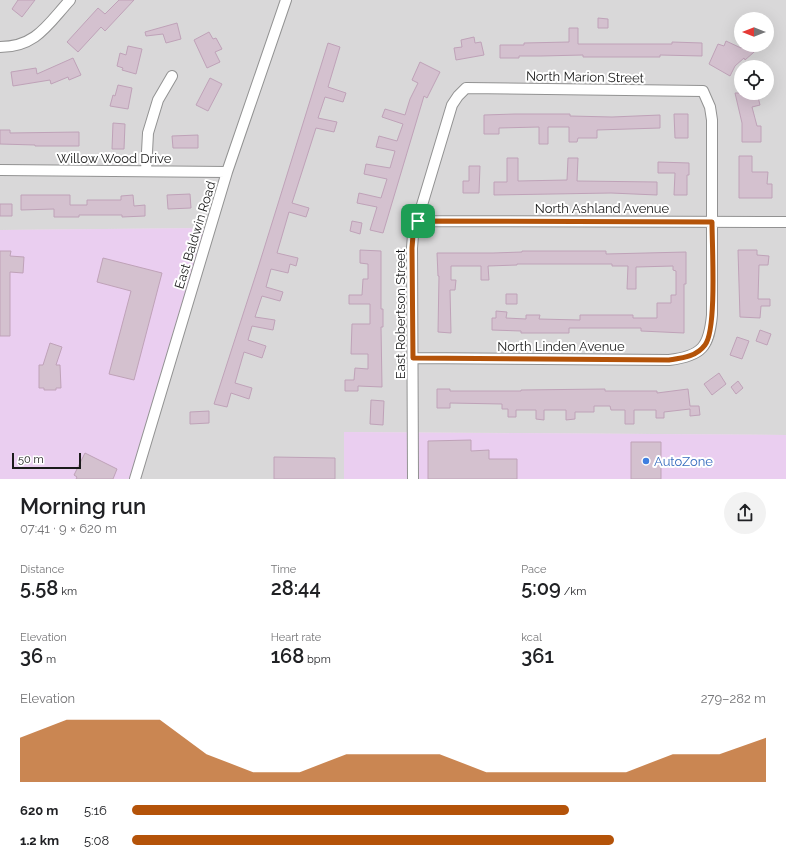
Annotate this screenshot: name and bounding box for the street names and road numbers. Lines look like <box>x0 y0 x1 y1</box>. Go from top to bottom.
street label: North Marion Street <box>526 68 645 86</box>
street label: Willow Wood Drive <box>57 151 172 166</box>
street label: East Baldwin Road <box>171 179 219 291</box>
street label: North Ashland Avenue <box>535 201 670 216</box>
street label: East Robertson Street <box>393 248 408 379</box>
street label: North Linden Avenue <box>497 339 625 354</box>

